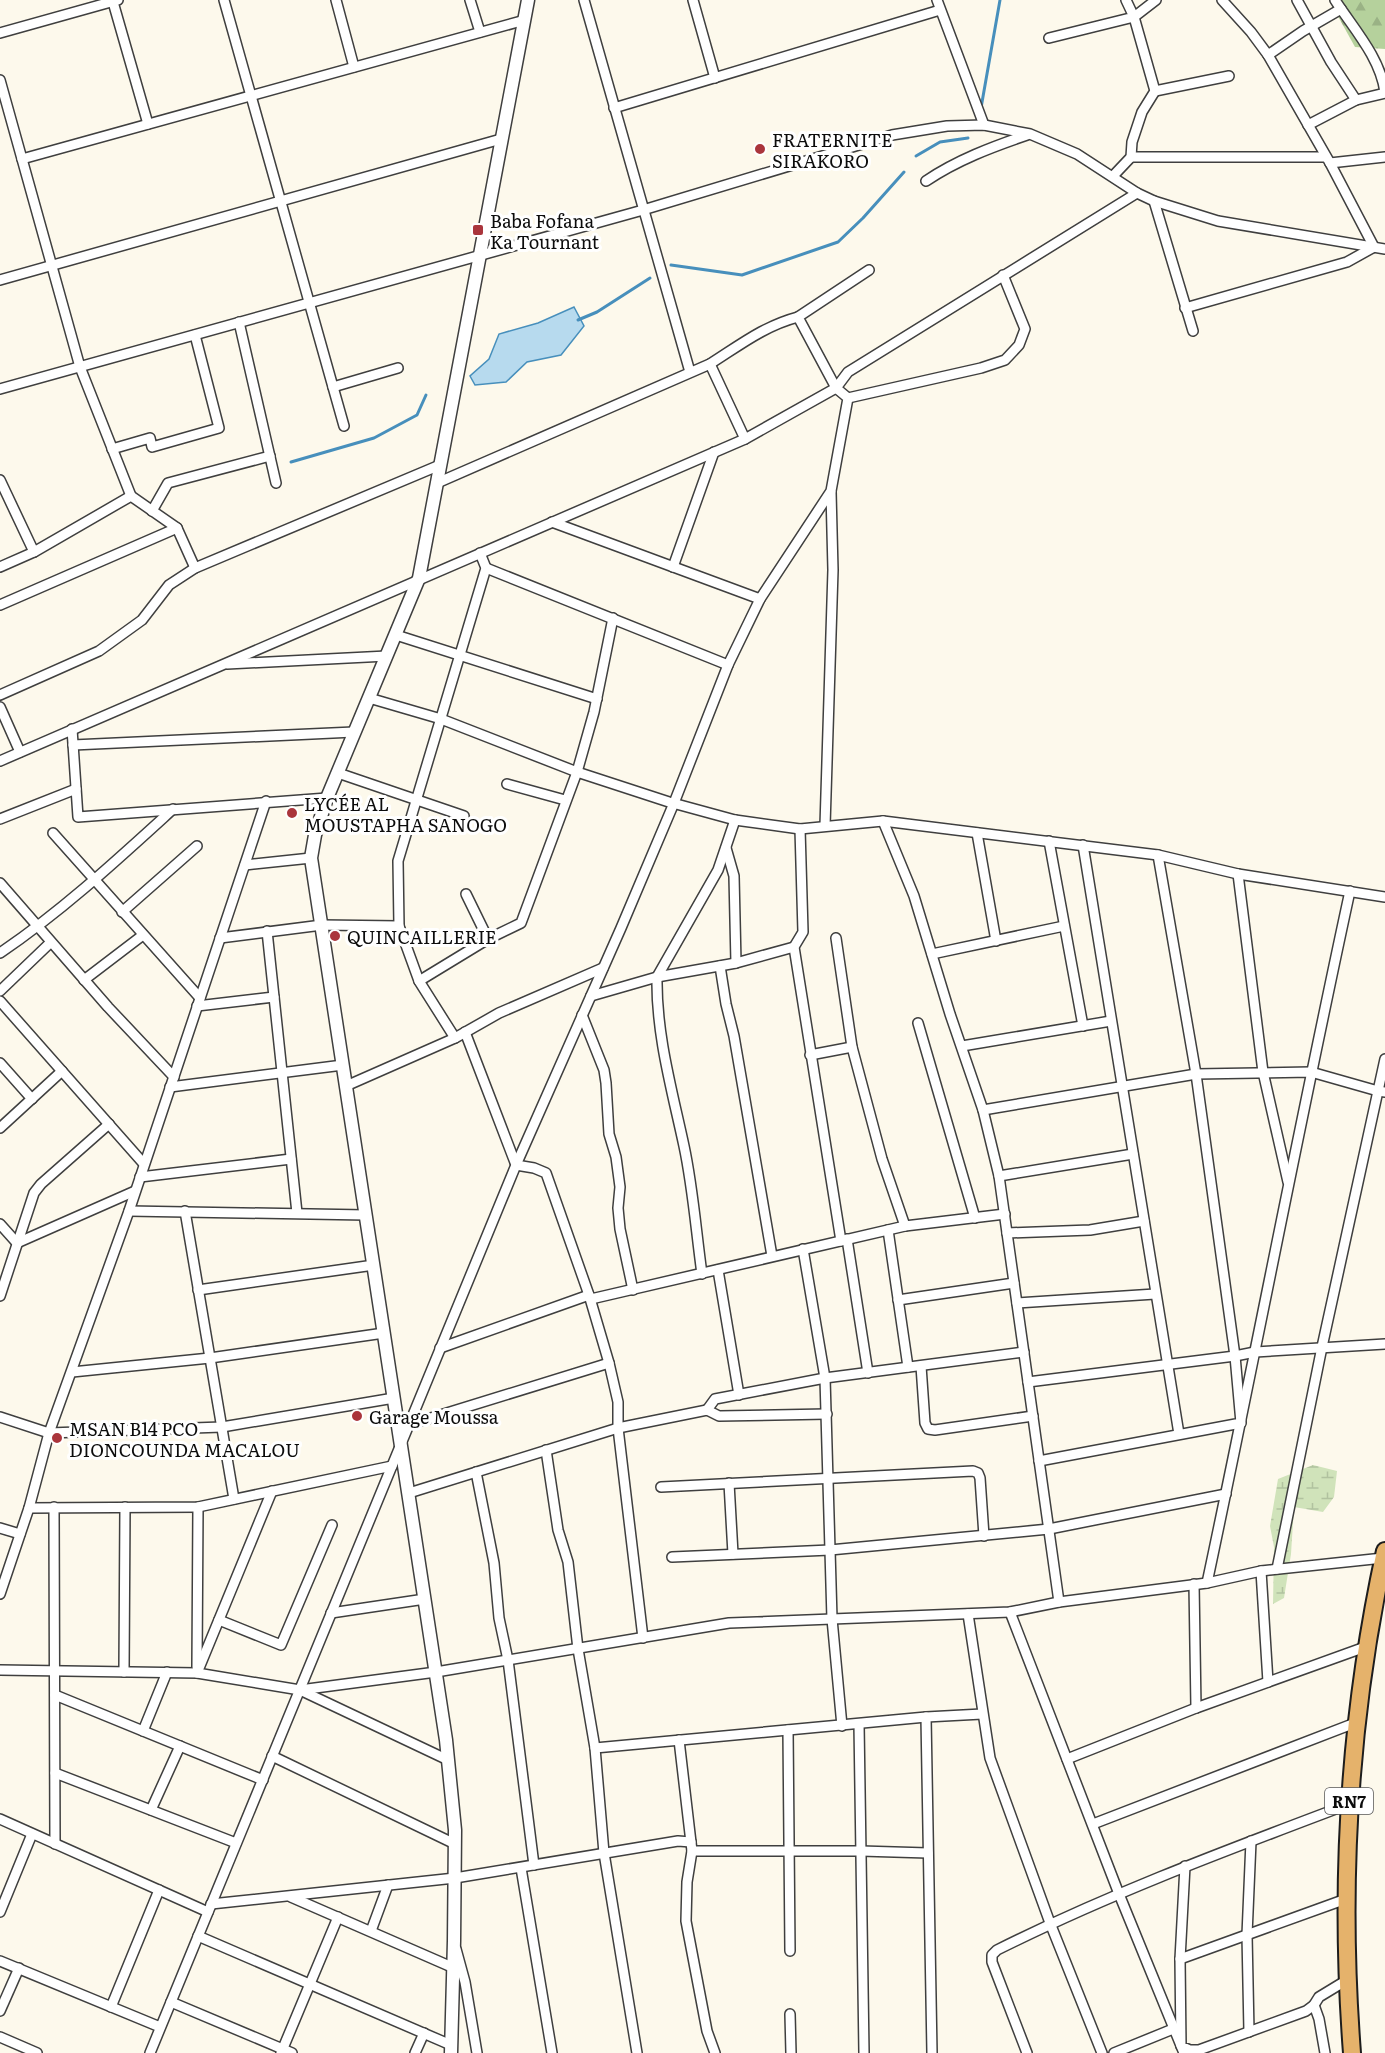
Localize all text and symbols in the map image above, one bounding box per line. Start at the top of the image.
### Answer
place label: FRATERNITE SIRAKORO [772,126,893,174]
marker: FRATERNITE SIRAKORO [753,142,767,156]
place label: Baba Fofana Ka Tournant [490,207,600,255]
marker: Baba Fofana Ka Tournant [471,223,485,237]
place label: LYCÉE AL MOUSTAPHA SANOGO [304,790,507,838]
marker: LYCÉE AL MOUSTAPHA SANOGO [285,806,299,820]
place label: QUINCAILLERIE [347,923,497,950]
marker: QUINCAILLERIE [328,929,342,943]
place label: Garage Moussa [369,1403,499,1430]
marker: Garage Moussa [350,1409,364,1423]
place label: MSAN B14 PCO DIONCOUNDA MACALOU [69,1415,300,1463]
marker: MSAN B14 PCO DIONCOUNDA MACALOU [50,1431,64,1445]
road number: RN7 [1325,1788,1373,1814]

